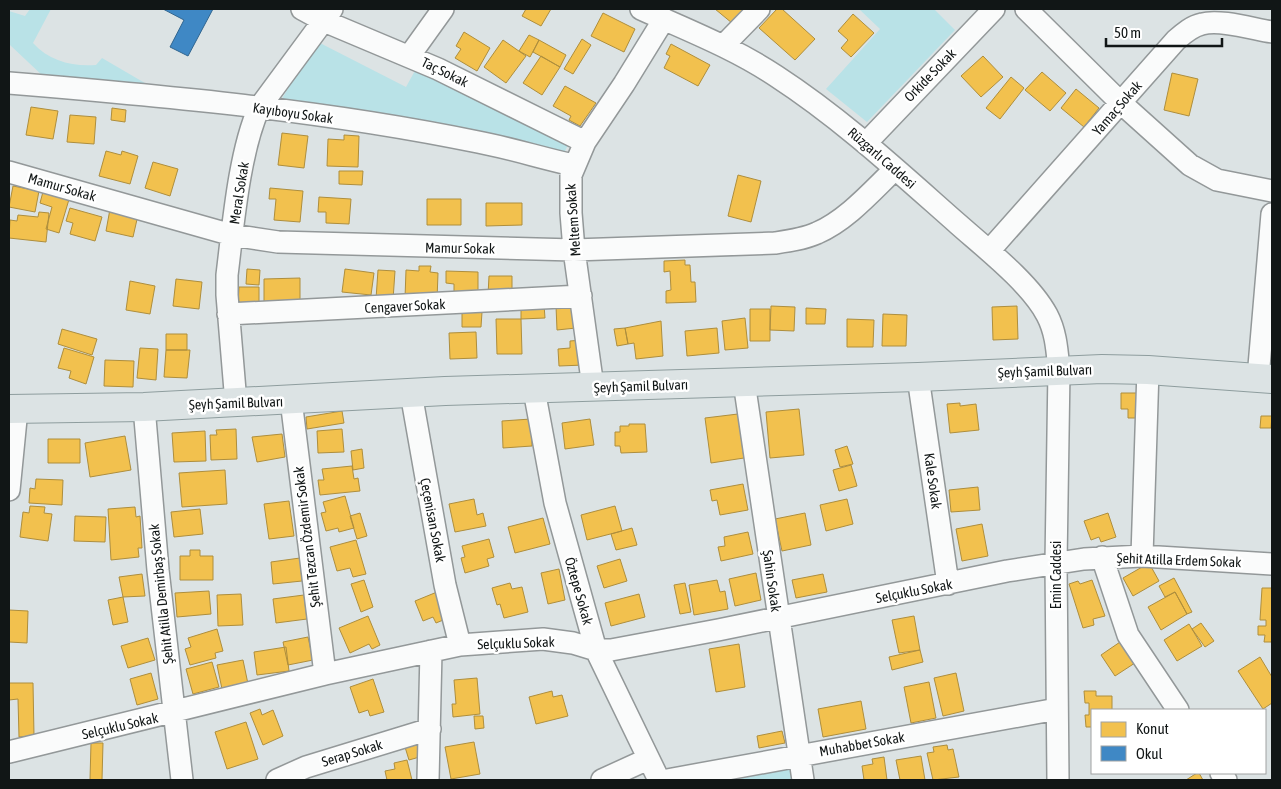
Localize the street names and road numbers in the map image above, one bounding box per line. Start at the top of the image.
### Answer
street label: Orkide Sokak [901,45,959,105]
street label: Taç Sokak [419,54,471,90]
street label: Yamaç Sokak [1089,78,1145,138]
street label: Kayıboyu Sokak [252,99,334,127]
street label: Rüzgarlı Caddesi [845,124,919,192]
street label: Meral Sokak [226,161,252,225]
street label: Mamur Sokak [26,170,98,204]
street label: Meltem Sokak [562,183,584,257]
street label: Mamur Sokak [425,239,495,257]
street label: Cengaver Sokak [364,296,446,316]
street label: Şeyh Şamil Bulvarı [998,361,1092,381]
street label: Şeyh Şamil Bulvarı [594,376,688,396]
street label: Şeyh Şamil Bulvarı [189,393,283,413]
street label: Kale Sokak [921,452,945,510]
street label: Şehit Tezcan Özdemir Sokak [290,466,324,608]
street label: Çeçenisan Sokak [417,476,449,564]
street label: Şehit Atilla Demirbaş Sokak [146,523,176,665]
street label: Emin Caddesi [1048,541,1064,609]
street label: Şahin Sokak [760,549,784,613]
street label: Şehit Atilla Erdem Sokak [1116,550,1242,570]
street label: Öztepe Sokak [562,555,596,627]
street label: Selçuklu Sokak [874,576,954,606]
street label: Selçuklu Sokak [477,634,555,652]
street label: Selçuklu Sokak [80,709,160,743]
street label: Muhabbet Sokak [818,729,906,759]
street label: Serap Sokak [320,736,384,770]

